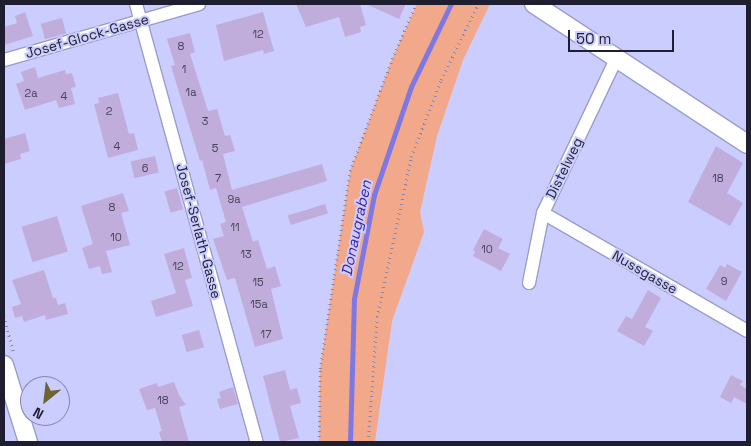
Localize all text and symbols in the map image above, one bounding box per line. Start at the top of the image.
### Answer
street label: Josef-Glock-Gasse [23,10,151,62]
scale bar [571,20,677,52]
house number: 12 [252,27,264,41]
text: 50 m [576,29,611,48]
house number: 8 [178,39,184,53]
house number: 1 [182,62,186,76]
house number: 1a [186,85,196,99]
house number: 2a [25,86,37,100]
house number: 4 [61,89,67,103]
house number: 2 [106,104,112,118]
house number: 3 [202,114,208,128]
street label: Distelweg [542,135,586,201]
house number: 4 [114,139,120,153]
house number: 5 [212,141,218,155]
house number: 6 [142,161,148,175]
street label: Josef-Serlath-Gasse [173,162,225,300]
house number: 7 [215,171,221,185]
house number: 18 [712,171,724,185]
water label: Donaugraben [337,178,375,278]
house number: 9a [227,192,241,206]
house number: 8 [109,200,115,214]
house number: 11 [230,220,240,234]
house number: 10 [110,230,122,244]
house number: 10 [481,242,493,256]
house number: 13 [240,247,252,261]
street label: Nussgasse [609,247,681,297]
house number: 12 [172,259,184,273]
house number: 9 [721,274,727,288]
house number: 15 [252,275,264,289]
house number: 15a [250,297,268,311]
house number: 17 [261,327,271,341]
north arrow [20,376,70,426]
house number: 18 [157,393,169,407]
text: N [30,403,47,423]

